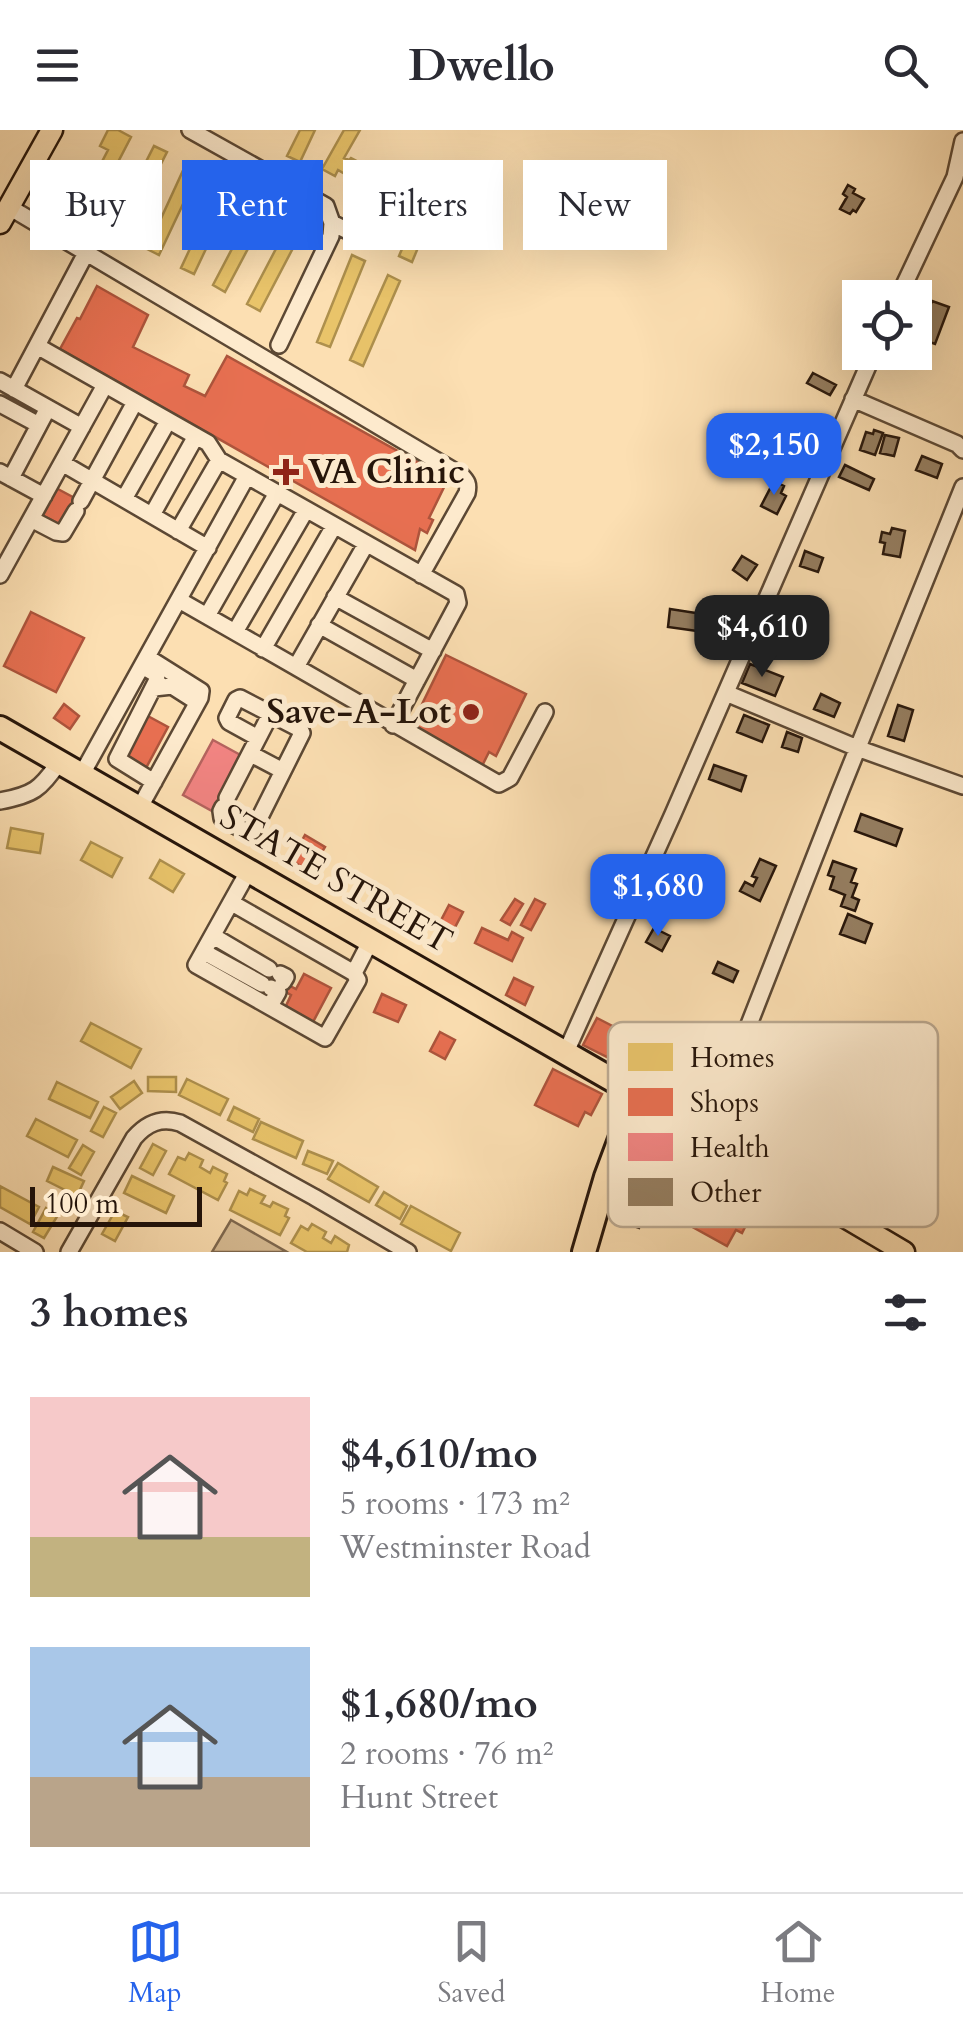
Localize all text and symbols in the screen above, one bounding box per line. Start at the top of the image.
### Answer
text: Dwello [408,35,555,96]
icon: menu [30,38,85,93]
icon: search [878,38,933,93]
chip: Buy [30,160,162,250]
chip: Rent [182,160,323,250]
chip: Filters [343,160,503,250]
chip: New [523,160,667,250]
map controls [842,280,932,370]
button: locate [842,280,932,370]
pin: $2,150 [693,413,855,498]
text: $2,150 [728,423,820,467]
place label: VA Clinic [308,448,465,496]
marker: VA Clinic [273,459,299,485]
pin: $4,610 [681,595,843,680]
text: $4,610 [716,605,808,649]
place label: Save-A-Lot [267,688,451,736]
marker: Save-A-Lot [460,701,482,723]
street label: STATE STREET [211,793,461,965]
pin: $1,680 [577,854,739,939]
text: $1,680 [612,864,704,908]
legend [608,1022,938,1227]
text: Homes [690,1039,774,1077]
text: Shops [690,1084,759,1122]
text: Health [690,1129,770,1167]
text: Other [690,1174,762,1212]
scale bar [30,1182,202,1226]
text: 100 m [45,1185,119,1223]
text: 3 homes [30,1284,188,1341]
icon: filters [878,1285,933,1340]
text: $4,610/mo [340,1425,538,1482]
icon: home [110,1437,230,1557]
text: 5 rooms · 173 m² [340,1482,570,1526]
text: Westminster Road [340,1526,591,1570]
text: $1,680/mo [340,1675,538,1732]
icon: home [110,1687,230,1807]
text: 2 rooms · 76 m² [340,1732,553,1776]
text: Hunt Street [340,1776,498,1820]
tab: Map [128,1914,183,2012]
tab: Saved [438,1914,505,2012]
tab: Home [761,1914,835,2012]

